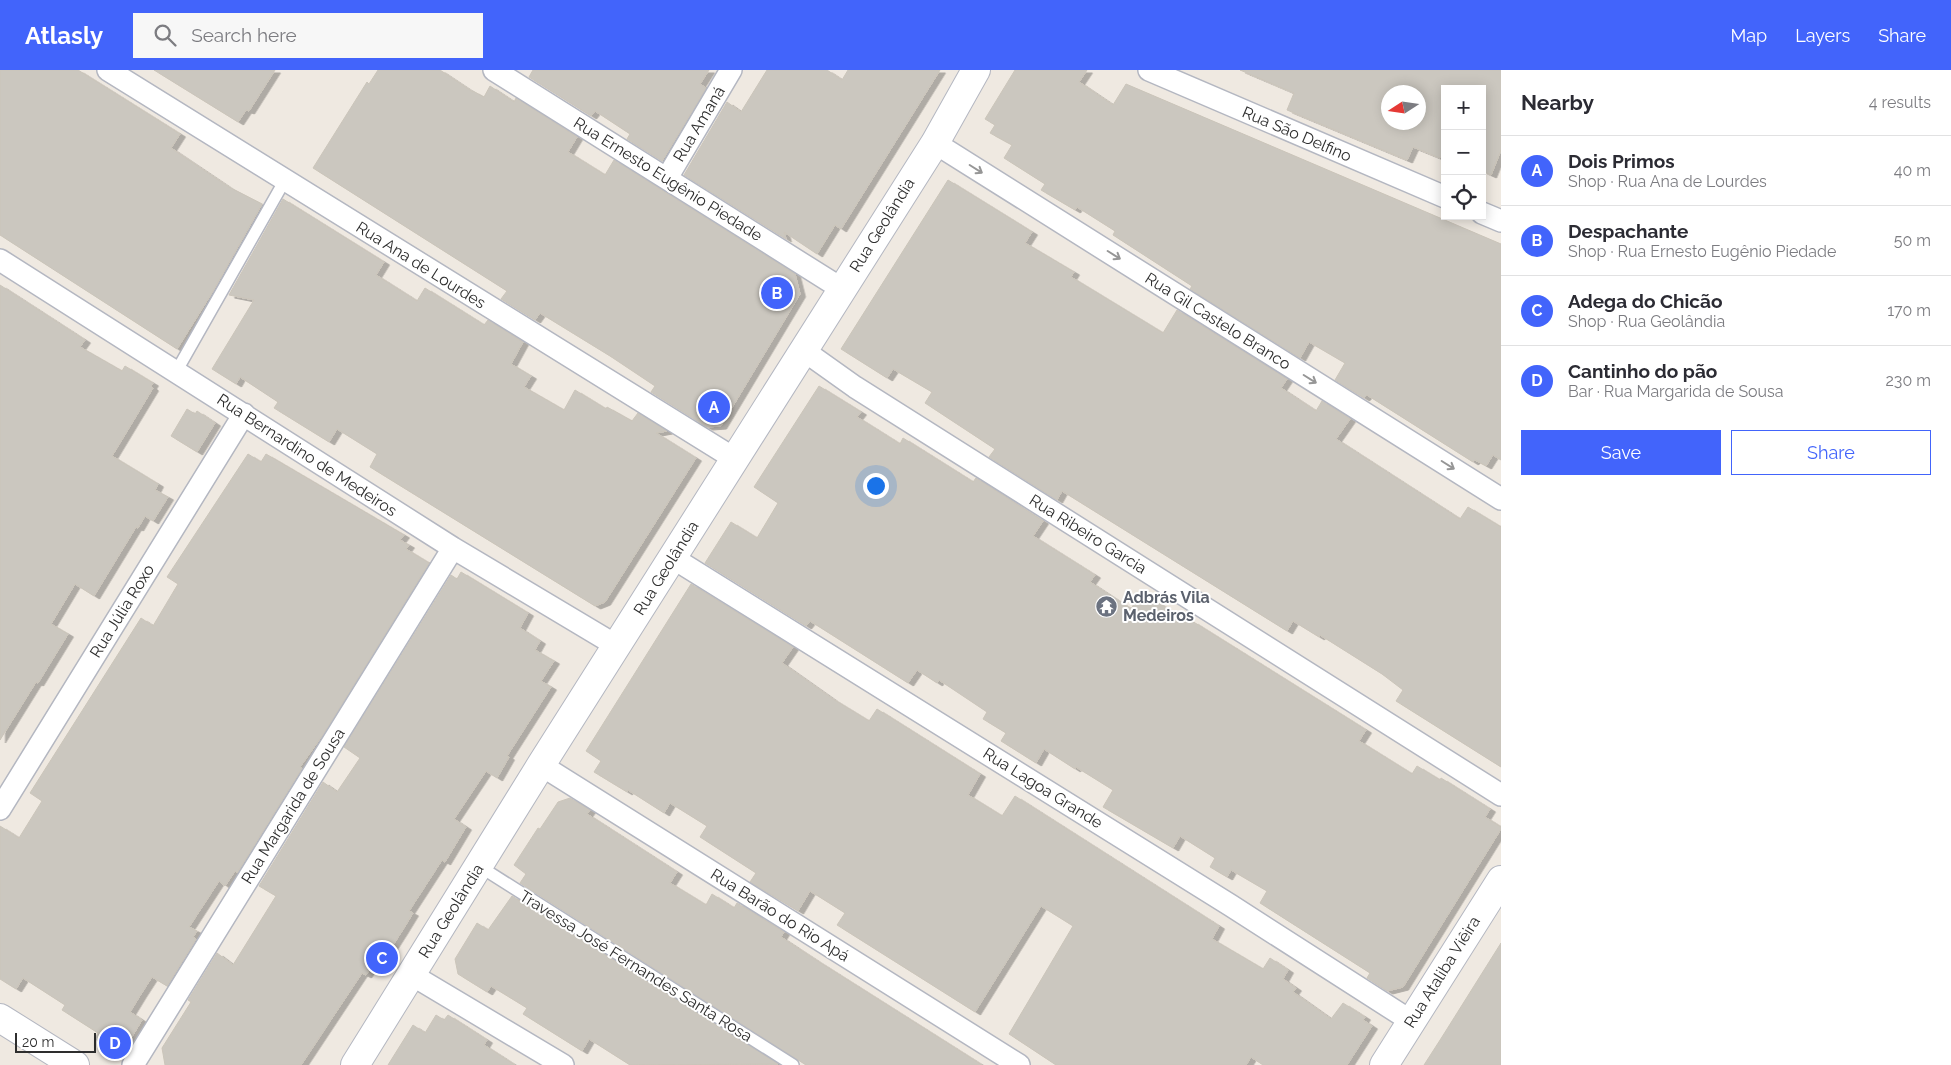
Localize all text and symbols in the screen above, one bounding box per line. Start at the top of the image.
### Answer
search box [133,13,483,58]
text: Atlasly [25,21,103,50]
icon: search [151,21,179,49]
text: Search here [191,24,297,46]
text: Map [1731,25,1767,46]
text: Layers [1795,25,1850,46]
text: Share [1878,25,1926,46]
street label: Rua Amaná [669,83,729,165]
north arrow [1381,85,1426,130]
map controls [1441,85,1486,220]
button: + [1441,85,1486,130]
text: Nearby [1521,90,1594,115]
text: 4 results [1869,93,1931,112]
street label: Rua São Delfino [1240,102,1354,166]
street label: Rua Ernesto Eugênio Piedade [570,113,766,245]
button: − [1441,130,1486,175]
text: Dois Primos [1568,150,1675,172]
text: A [1532,161,1542,180]
text: 40 m [1894,161,1931,180]
one-way arrow [969,163,983,174]
text: Shop · Rua Ana de Lourdes [1568,172,1767,191]
street label: Rua Geolândia [845,174,919,276]
button: locate [1441,175,1486,220]
street label: Rua Ana de Lourdes [353,217,490,313]
text: Despachante [1568,220,1688,242]
text: B [1532,231,1542,250]
text: 50 m [1894,231,1931,250]
text: Shop · Rua Ernesto Eugênio Piedade [1568,242,1836,261]
one-way arrow [1106,250,1120,260]
street label: Rua Gil Castelo Branco [1142,268,1294,374]
pin: B [761,274,793,312]
text: Adega do Chicão [1568,290,1722,312]
text: C [1532,301,1542,320]
text: 170 m [1887,301,1931,320]
text: Shop · Rua Geolândia [1568,312,1725,331]
text: Cantinho do pão [1568,360,1717,382]
text: D [1531,371,1543,390]
text: 230 m [1886,371,1931,390]
one-way arrow [1303,374,1317,384]
text: Bar · Rua Margarida de Sousa [1568,382,1784,401]
pin: A [698,388,730,426]
street label: Rua Bernardino de Medeiros [214,390,401,520]
button: Save [1521,430,1721,475]
button: Share [1731,430,1931,475]
one-way arrow [1441,460,1455,471]
your location [863,473,889,499]
street label: Rua Ribeiro Garcia [1026,490,1150,578]
street label: Rua Geolândia [629,517,703,619]
street label: Rua Júlia Roxo [86,561,158,661]
place label: Adbrás Vila Medeiros [1123,588,1210,625]
temple icon: Adbrás Vila Medeiros [1095,594,1119,618]
street label: Rua Margarida de Sousa [237,725,349,887]
street label: Rua Lagoa Grande [980,744,1106,832]
street label: Rua Geolândia [414,860,488,962]
street label: Rua Barão do Rio Apá [707,865,853,965]
street label: Travessa José Fernandes Santa Rosa [516,886,756,1046]
street label: Rua Ataliba Viêira [1400,913,1484,1031]
pin: C [366,939,398,977]
pin: D [99,1024,131,1062]
scale bar [15,1030,96,1053]
text: 20 m [22,1034,54,1050]

